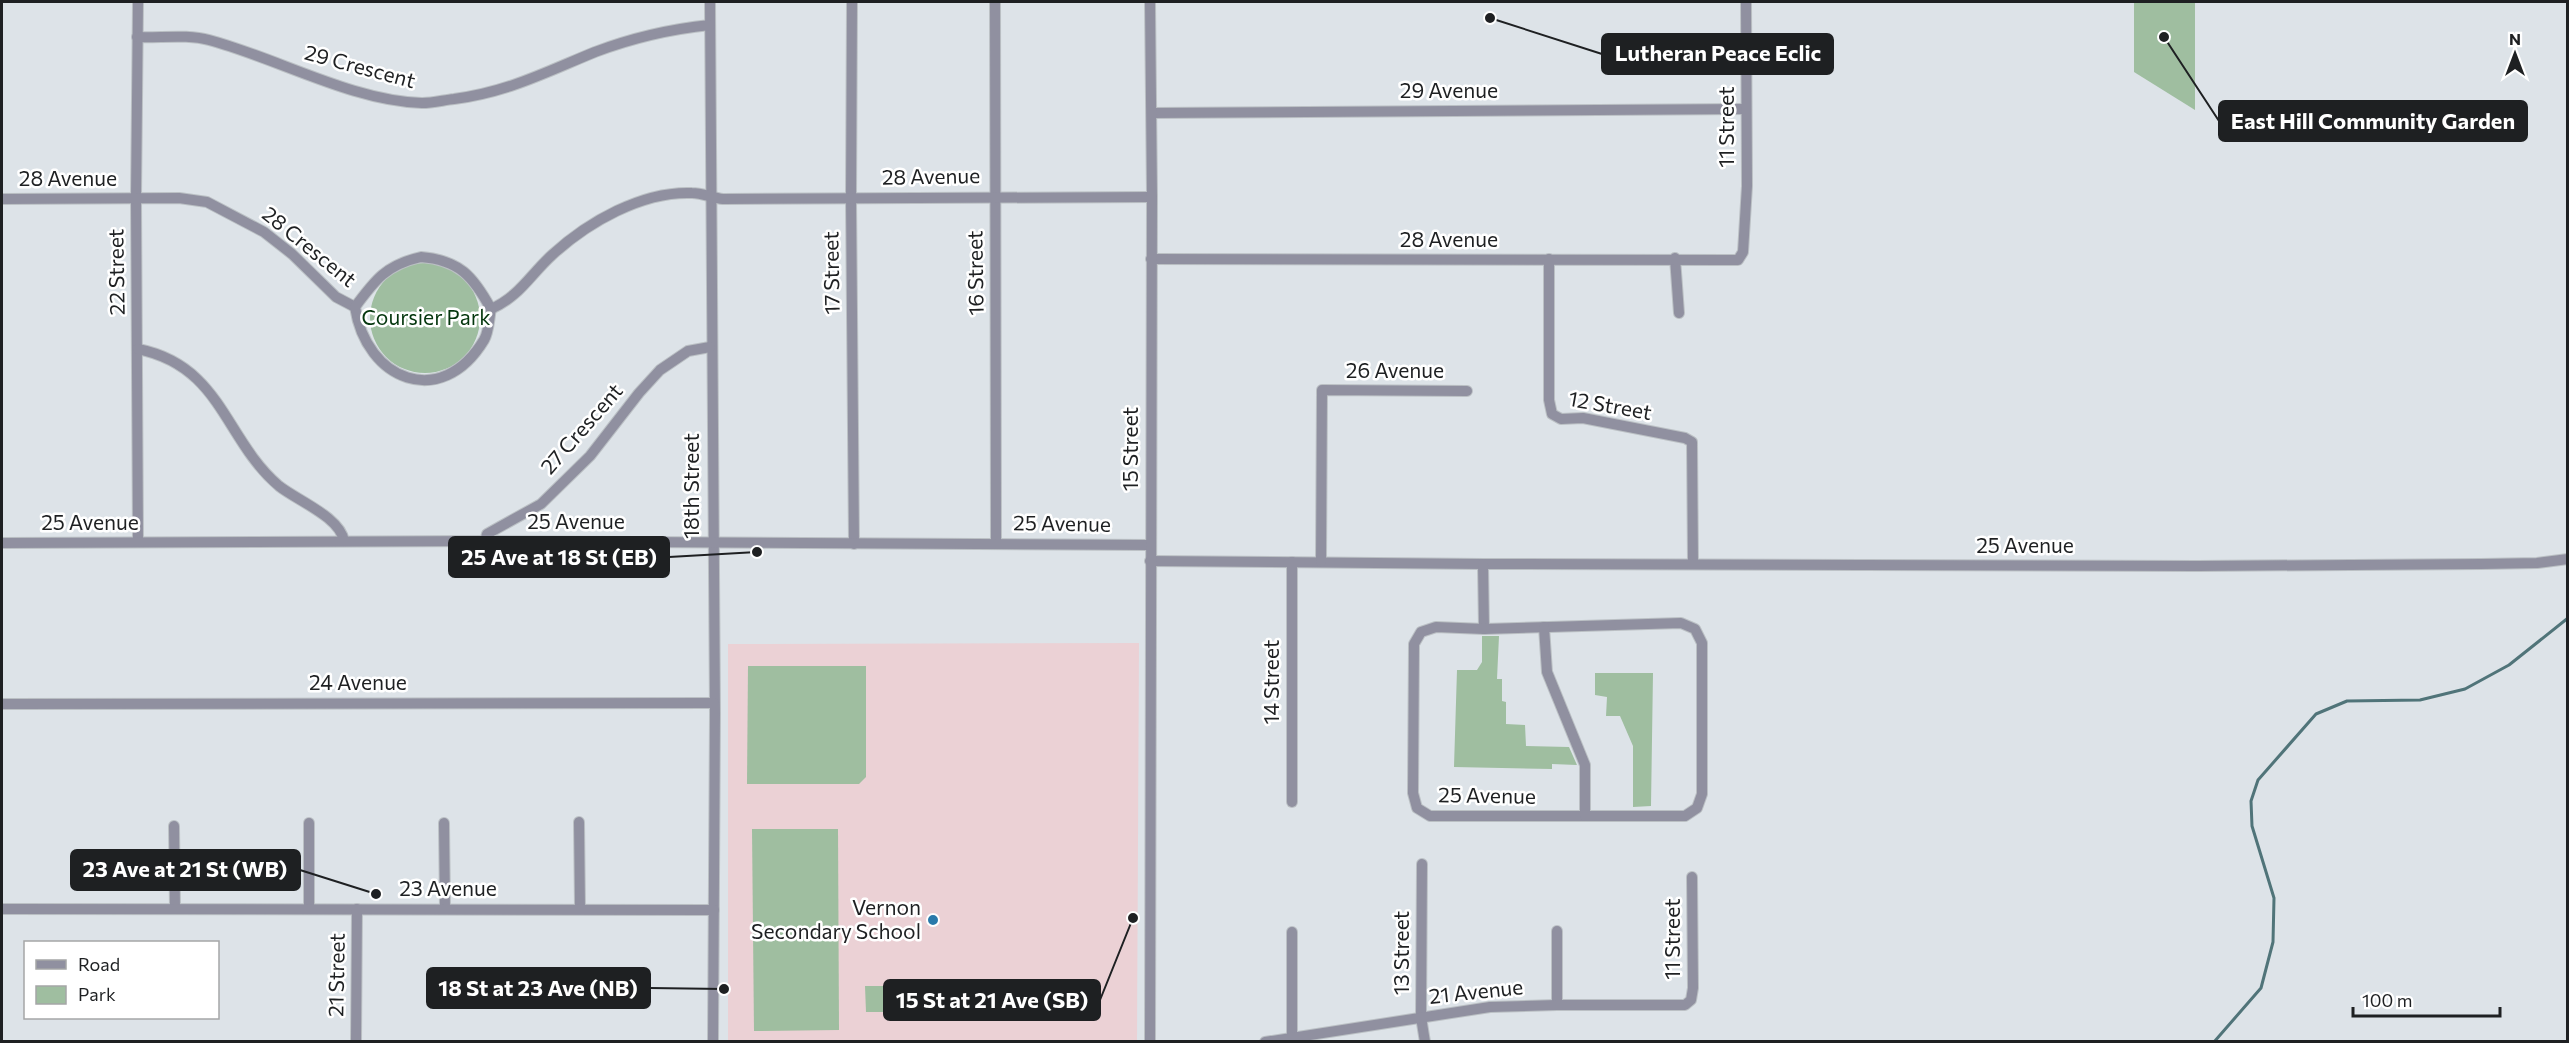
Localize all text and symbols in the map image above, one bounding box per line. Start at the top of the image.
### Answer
north arrow [2485,24,2545,84]
text: N [2509,29,2521,48]
callout: Lutheran Peace Eclic [1602,34,1833,74]
street label: 29 Crescent [302,39,418,92]
text: Lutheran Peace Eclic [1615,39,1821,66]
street label: 29 Avenue [1400,77,1498,102]
street label: 11 Street [1713,86,1738,168]
callout: East Hill Community Garden [2219,101,2527,141]
text: East Hill Community Garden [2231,107,2515,134]
street label: 28 Avenue [882,162,980,189]
street label: 28 Avenue [19,165,117,190]
street label: 28 Crescent [258,200,362,291]
street label: 28 Avenue [1400,226,1498,251]
street label: 22 Street [102,228,129,316]
street label: 16 Street [961,230,988,316]
street label: 17 Street [817,231,844,315]
park label: Coursier Park [361,304,491,329]
street label: 26 Avenue [1346,357,1444,382]
street label: 27 Crescent [535,378,627,478]
street label: 12 Street [1567,385,1654,424]
street label: 15 Street [1117,407,1142,491]
street label: 18th Street [678,433,703,539]
street label: 25 Avenue [527,508,625,533]
street label: 25 Avenue [41,509,139,534]
street label: 25 Avenue [1013,509,1111,536]
street label: 25 Avenue [1976,532,2074,557]
callout: 25 Ave at 18 St (EB) [449,537,669,577]
text: 25 Ave at 18 St (EB) [461,543,657,570]
street label: 14 Street [1258,640,1283,724]
street label: 24 Avenue [309,669,407,694]
street label: 25 Avenue [1438,781,1536,808]
callout: 23 Ave at 21 St (WB) [71,850,300,890]
text: 23 Ave at 21 St (WB) [83,855,287,882]
street label: 23 Avenue [399,875,497,900]
place label: Vernon Secondary School [751,894,921,943]
street label: 11 Street [1659,898,1684,980]
street label: 13 Street [1388,911,1413,995]
marker: Vernon Secondary School [926,913,940,927]
street label: 21 Street [322,933,349,1017]
legend [24,941,219,1019]
text: Road [78,953,120,975]
callout: 18 St at 23 Ave (NB) [427,968,650,1008]
street label: 21 Avenue [1427,973,1524,1008]
text: 18 St at 23 Ave (NB) [438,974,638,1001]
callout: 15 St at 21 Ave (SB) [884,980,1100,1020]
scale bar [2353,980,2500,1018]
text: Park [78,983,116,1005]
text: 15 St at 21 Ave (SB) [896,986,1088,1013]
text: 100 m [2362,989,2412,1011]

